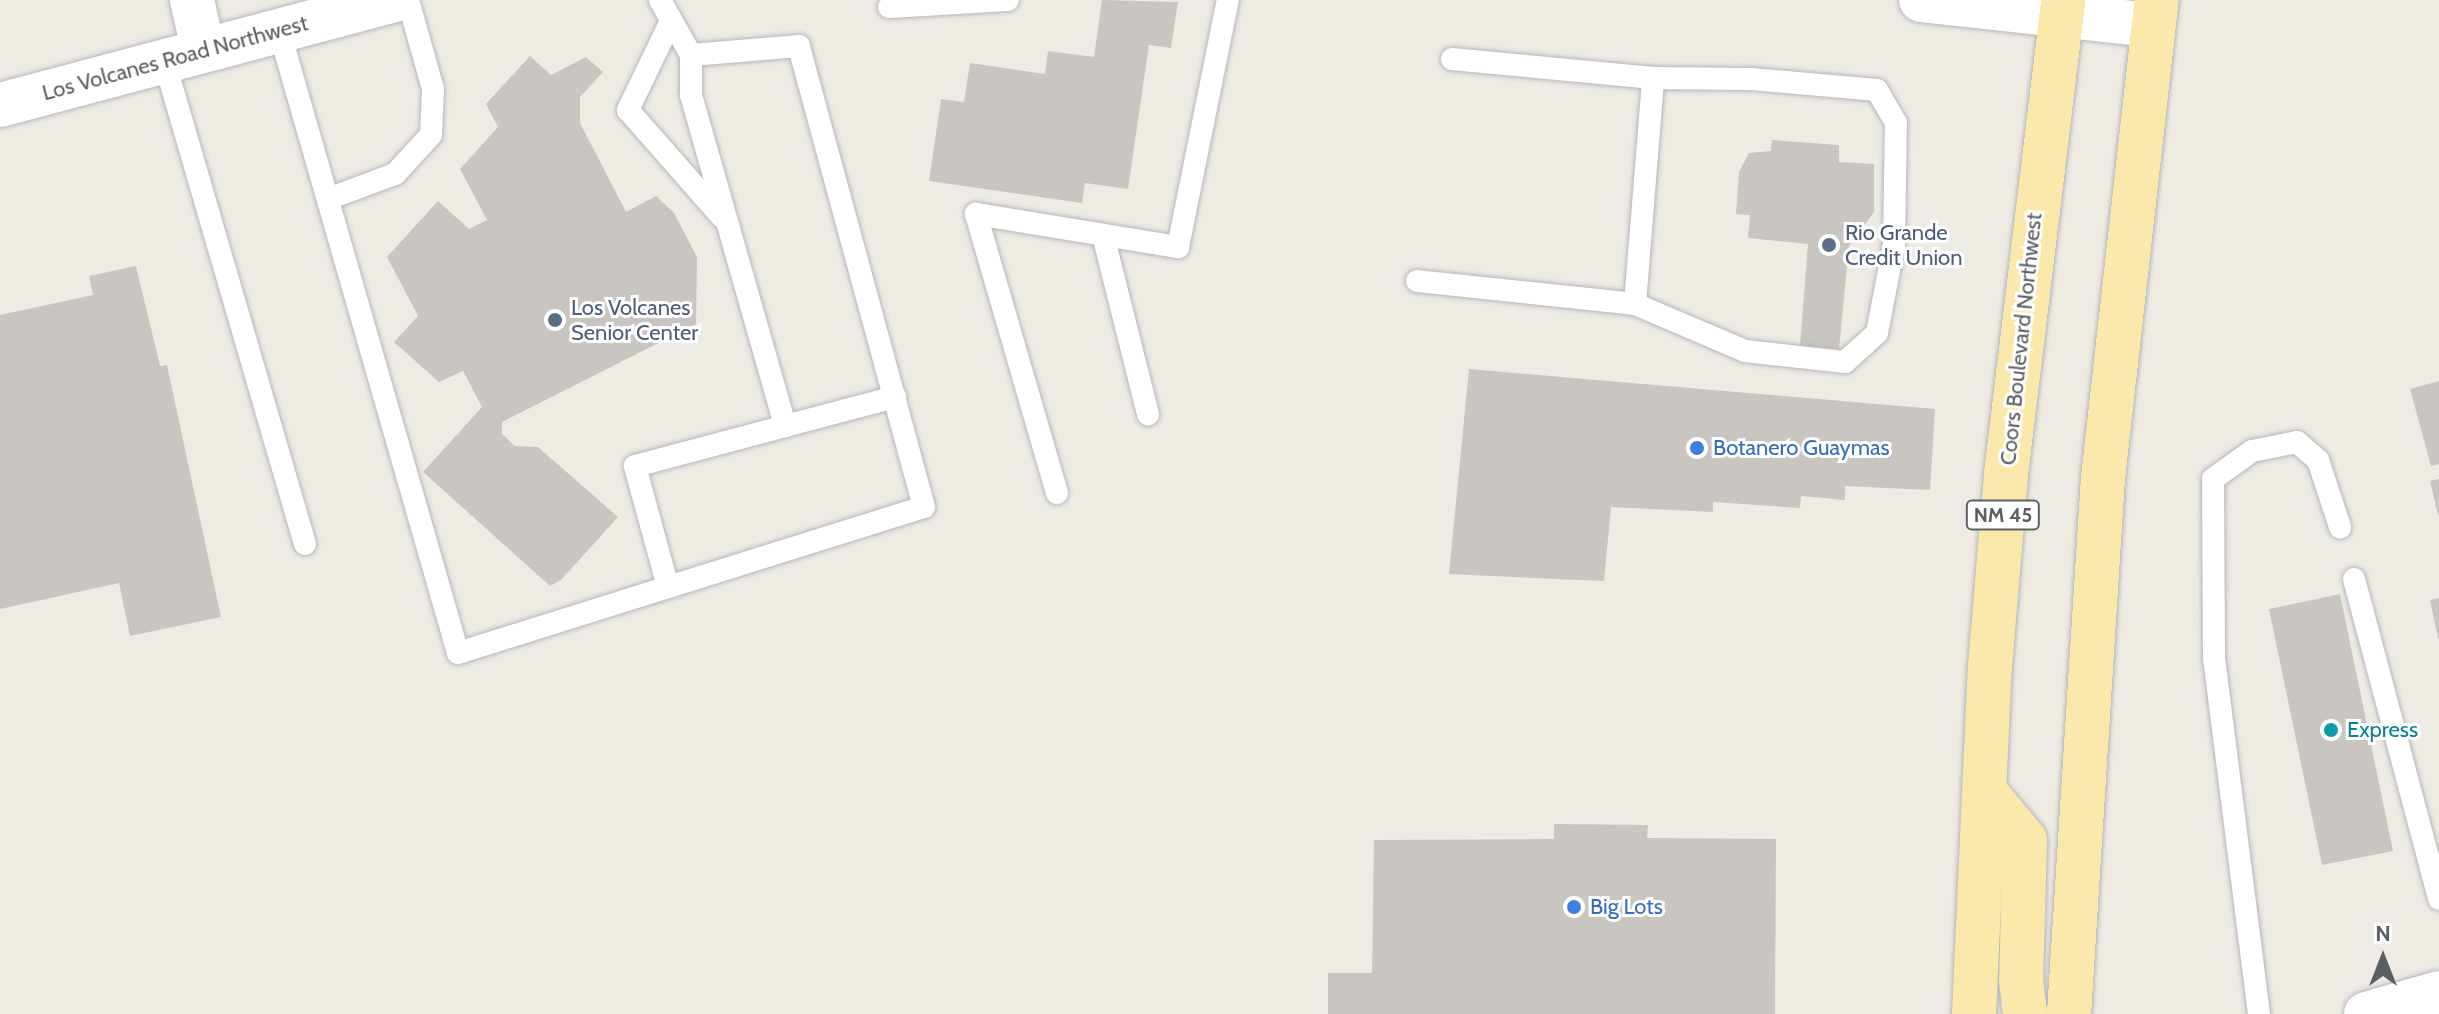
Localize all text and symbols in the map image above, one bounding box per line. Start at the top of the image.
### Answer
street label: Los Volcanes Road Northwest [39,10,311,106]
street label: Coors Boulevard Northwest [1995,212,2047,466]
place label: Rio Grande Credit Union [1845,219,1963,270]
marker: Rio Grande Credit Union [1820,236,1838,254]
place label: Los Volcanes Senior Center [571,294,698,346]
marker: Los Volcanes Senior Center [546,311,564,329]
place label: Botanero Guaymas [1713,435,1890,461]
marker: Botanero Guaymas [1688,439,1706,457]
road number: NM 45 [1965,499,2041,531]
place label: Express [2347,717,2418,743]
marker: Express [2322,721,2340,739]
place label: Big Lots [1590,894,1663,920]
marker: Big Lots [1565,898,1583,916]
north arrow [2343,918,2423,998]
text: N [2375,920,2391,947]

